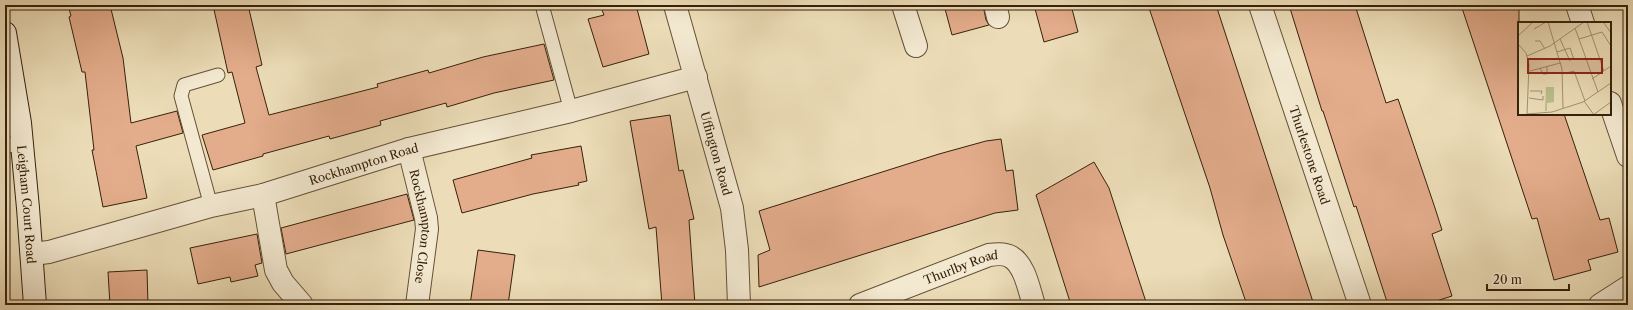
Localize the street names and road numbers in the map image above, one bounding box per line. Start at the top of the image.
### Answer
street label: Thurlestone Road [1287,104,1334,207]
street label: Uffington Road [698,110,736,198]
street label: Rockhampton Road [307,139,420,188]
street label: Leigham Court Road [15,144,40,265]
street label: Rockhampton Close [407,167,435,285]
street label: Thurlby Road [921,246,999,287]

